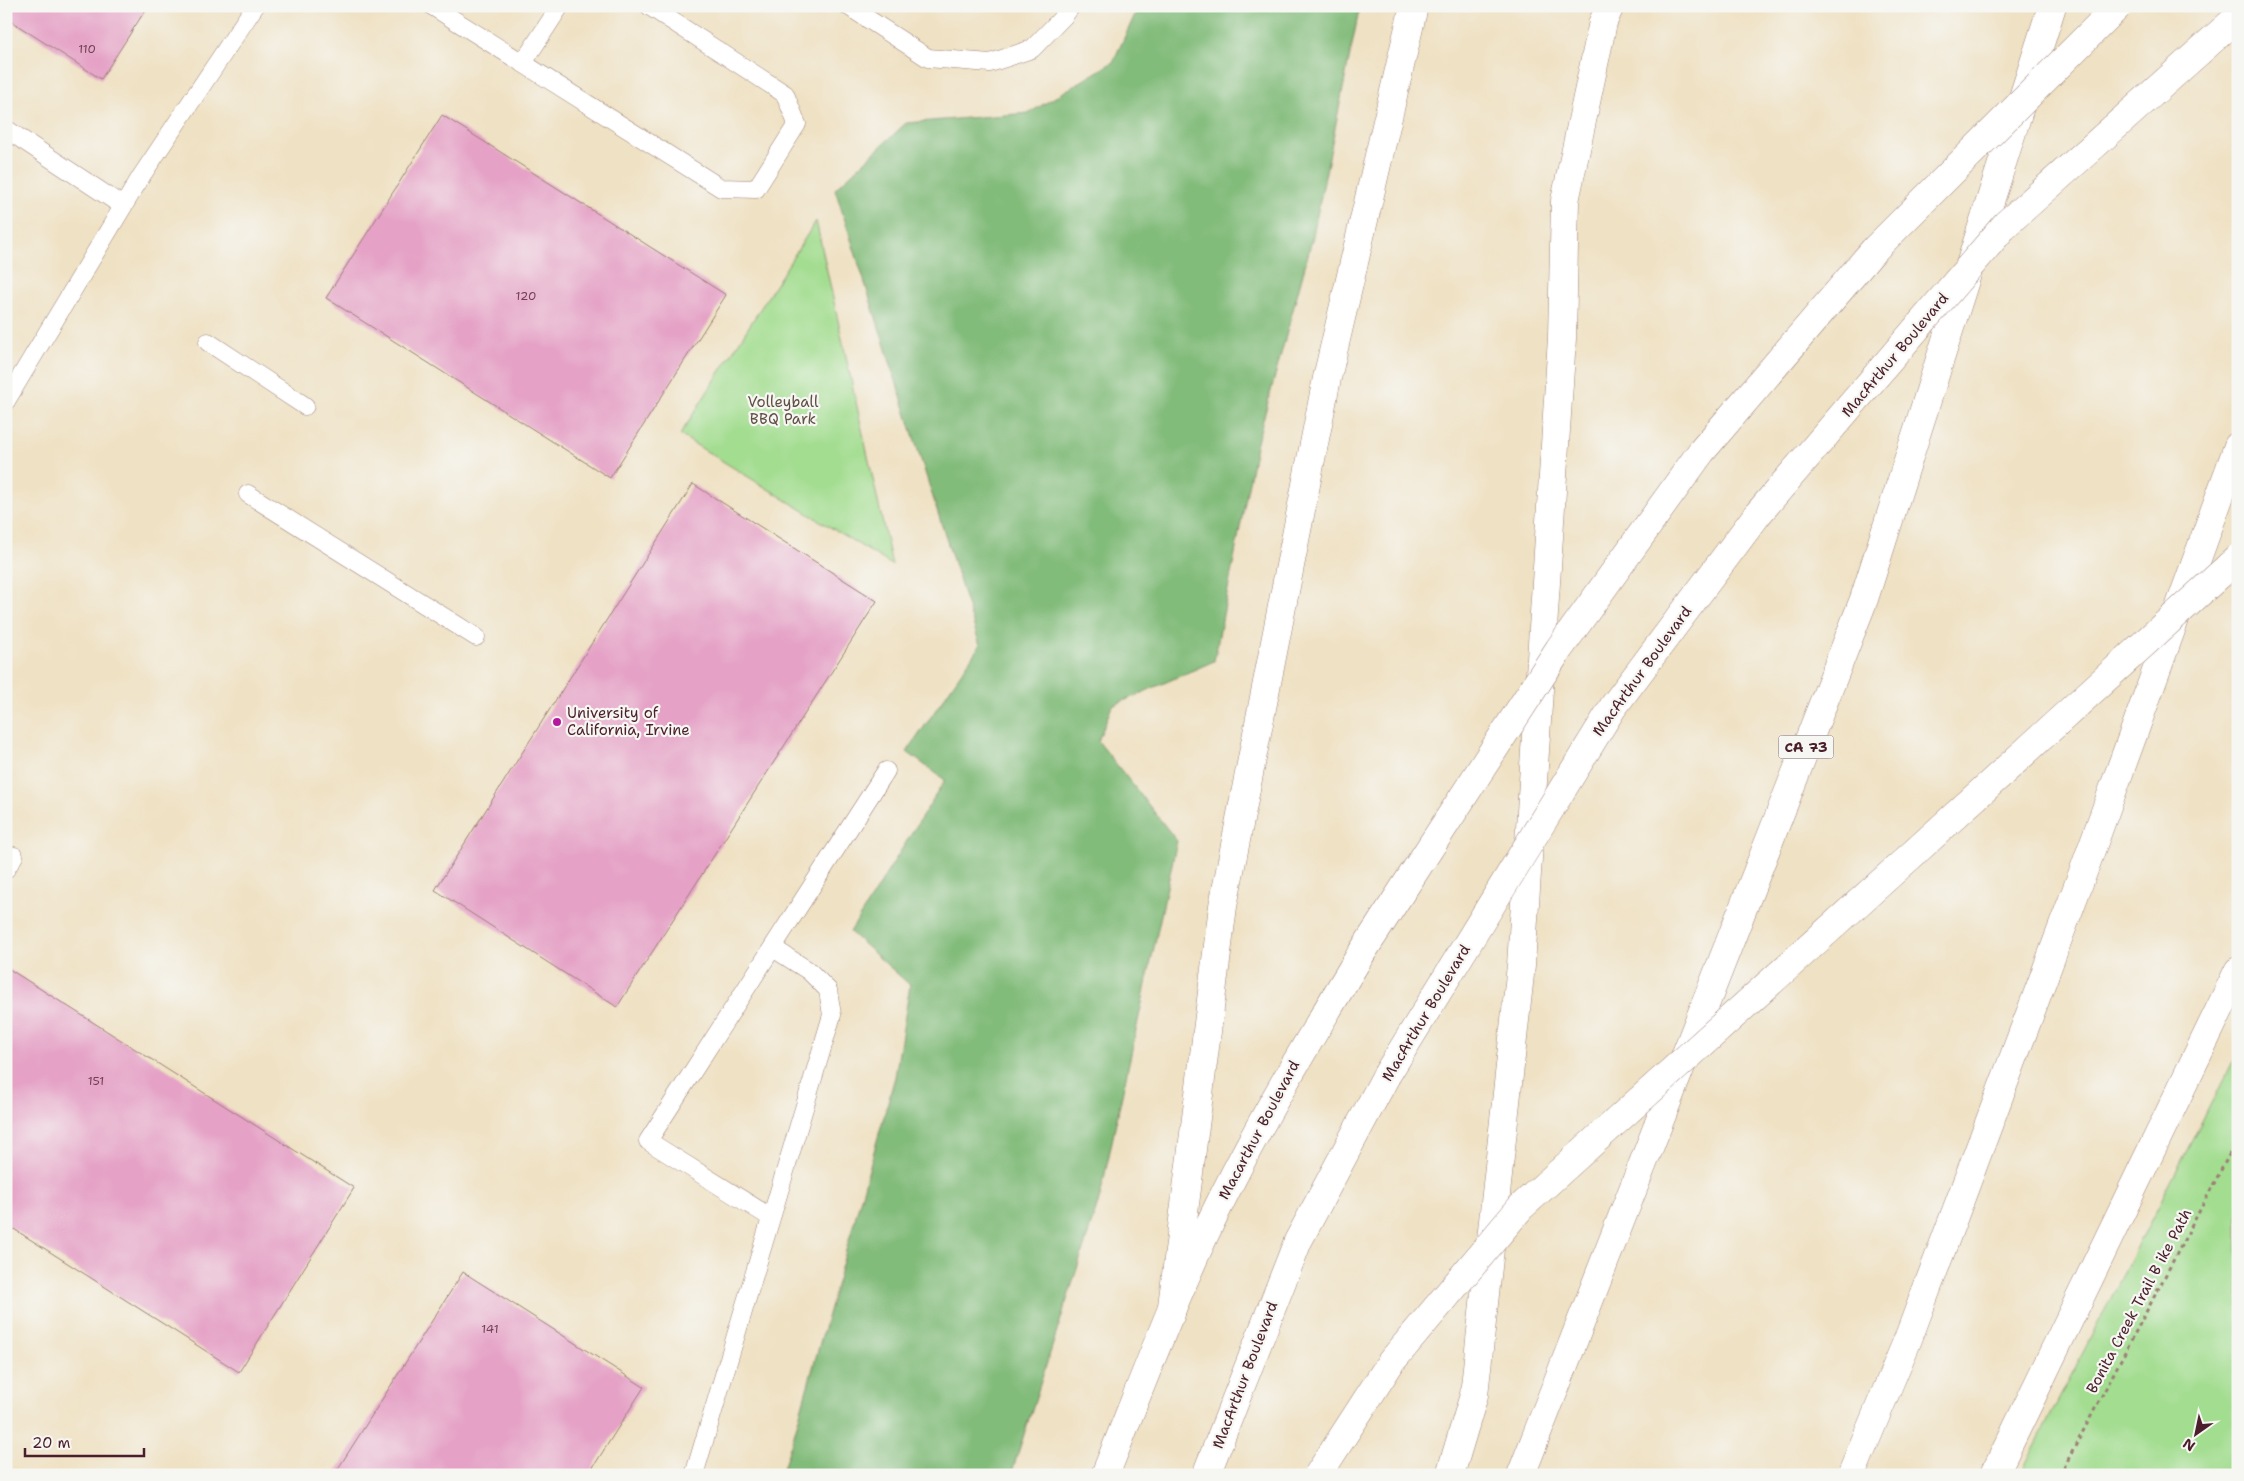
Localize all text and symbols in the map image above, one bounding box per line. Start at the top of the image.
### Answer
house number: 110 [78,41,96,57]
house number: 120 [516,288,536,304]
street label: MacArthur Boulevard [1837,288,1953,421]
park label: Volleyball BBQ Park [748,392,819,429]
street label: MacArthur Boulevard [1588,601,1696,740]
place label: University of California, Irvine [567,703,690,740]
marker: University of California, Irvine [551,716,563,728]
road number: CA 73 [1778,736,1834,759]
street label: MacArthur Boulevard [1377,940,1475,1085]
street label: Macarthur Boulevard [1214,1056,1304,1203]
house number: 151 [88,1073,104,1089]
street label: Bonita Creek Trail B ike Path [2082,1205,2196,1397]
street label: MacArthur Boulevard [1208,1298,1283,1452]
house number: 141 [481,1321,499,1337]
north arrow [2172,1408,2222,1458]
scale bar [25,1426,144,1458]
text: 20 m [32,1433,71,1453]
text: N [2179,1434,2198,1455]

